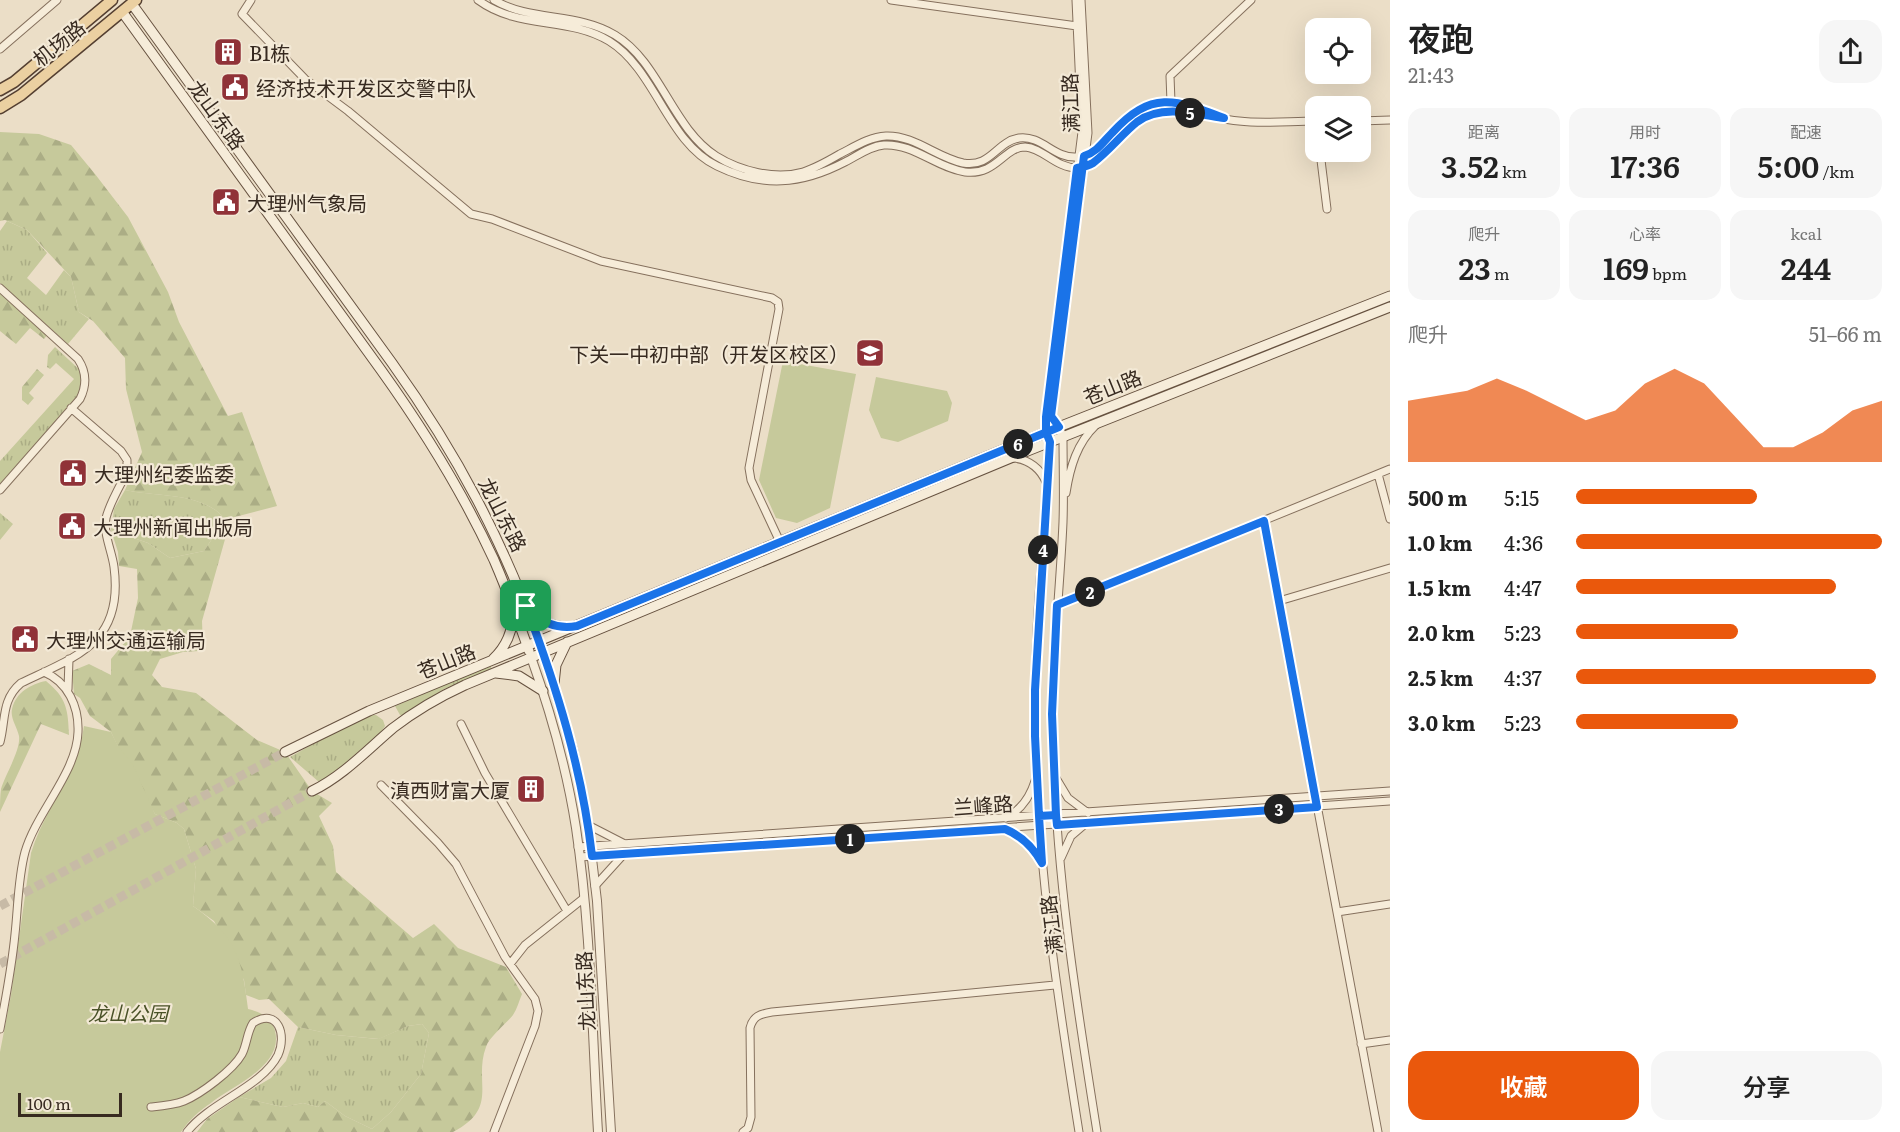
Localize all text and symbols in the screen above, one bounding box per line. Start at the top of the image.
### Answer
street label: 机场路 [25,11,91,73]
text: 夜跑 [1408,12,1474,61]
map controls [1305,18,1371,162]
button: locate [1305,18,1371,84]
button: share [1819,20,1882,83]
building icon: B1栋 [212,36,244,68]
place label: B1栋 [249,37,290,67]
text: 21:43 [1408,59,1454,89]
public building icon: 经济技术开发区交警中队 [219,71,251,103]
place label: 经济技术开发区交警中队 [256,72,476,102]
street label: 满江路 [1053,72,1085,134]
street label: 龙山东路 [182,73,254,155]
button: layers [1305,96,1371,162]
pin: 5 [1175,98,1205,128]
text: 5 [1186,101,1194,125]
text: 距离 [1468,119,1500,143]
text: 用时 [1629,119,1661,143]
text: 配速 [1790,119,1822,143]
text: 3.52 [1441,143,1499,187]
text: 17:36 [1610,143,1680,187]
text: 5:00 [1757,143,1819,187]
text: km [1499,159,1527,183]
text: /km [1819,159,1855,183]
public building icon: 大理州气象局 [210,186,242,218]
place label: 大理州气象局 [247,187,367,217]
text: 爬升 [1468,221,1500,245]
text: 心率 [1629,221,1661,245]
text: kcal [1790,221,1822,245]
text: 23 [1458,245,1491,289]
text: 169 [1603,245,1649,289]
text: 244 [1781,245,1831,289]
text: m [1491,261,1510,285]
text: bpm [1649,261,1687,285]
text: 爬升 [1408,318,1448,348]
text: 51–66 m [1809,318,1882,348]
school or university icon: 下关一中初中部（开发区校区） [854,337,886,369]
place label: 下关一中初中部（开发区校区） [569,338,849,368]
street label: 苍山路 [1079,361,1145,411]
pin: 6 [1003,429,1033,459]
text: 6 [1013,432,1023,456]
public building icon: 大理州纪委监委 [57,457,89,489]
place label: 大理州纪委监委 [94,458,234,488]
street label: 龙山东路 [472,472,536,556]
text: 500 m [1408,482,1467,512]
text: 5:15 [1504,482,1539,512]
public building icon: 大理州新闻出版局 [56,510,88,542]
place label: 大理州新闻出版局 [93,511,253,541]
text: 1.0 km [1408,527,1473,557]
text: 4:36 [1504,527,1543,557]
pin: 4 [1028,535,1058,565]
text: 4 [1038,538,1048,562]
text: 1.5 km [1408,572,1471,602]
text: 4:47 [1504,572,1542,602]
pin: 2 [1075,577,1105,607]
pin [500,580,551,631]
text: 2 [1086,580,1094,604]
icon: arrive [509,589,542,622]
text: 2.0 km [1408,617,1475,647]
text: 5:23 [1504,617,1542,647]
public building icon: 大理州交通运输局 [9,623,41,655]
place label: 大理州交通运输局 [46,624,206,654]
street label: 苍山路 [413,635,479,685]
text: 2.5 km [1408,662,1474,692]
text: 4:37 [1504,662,1542,692]
text: 3.0 km [1408,707,1475,737]
text: 5:23 [1504,707,1542,737]
building icon: 滇西财富大厦 [515,773,547,805]
place label: 滇西财富大厦 [390,774,510,804]
street label: 兰峰路 [952,787,1014,821]
pin: 3 [1264,794,1294,824]
text: 3 [1275,797,1283,821]
pin: 1 [835,824,865,854]
text: 1 [847,827,853,851]
street label: 满江路 [1031,893,1069,957]
street label: 龙山东路 [567,950,601,1032]
park label: 龙山公园 [88,997,171,1027]
button: 收藏 [1408,1051,1639,1120]
button: 分享 [1651,1051,1882,1120]
scale bar [18,1090,122,1118]
text: 100 m [27,1091,71,1115]

